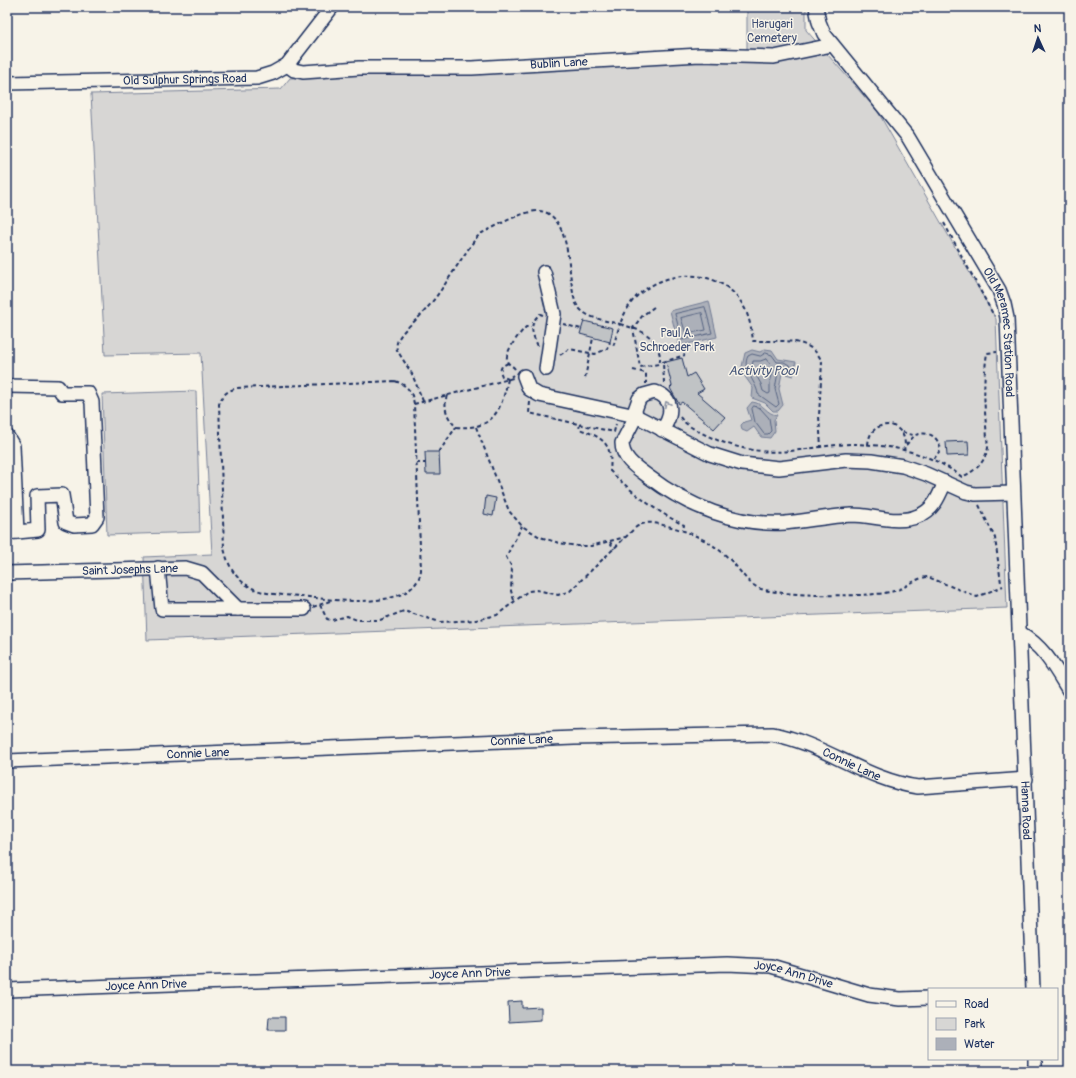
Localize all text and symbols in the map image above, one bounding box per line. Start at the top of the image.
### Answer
park label: Harugari Cemetery [747,17,797,46]
north arrow [1018,18,1058,58]
text: N [1033,22,1042,35]
street label: Bublin Lane [530,54,588,73]
street label: Old Sulphur Springs Road [123,71,247,89]
street label: Old Meramec Station Road [979,265,1017,398]
park label: Paul A. Schroeder Park [640,326,714,355]
water label: Activity Pool [729,363,799,379]
one-way arrow [665,401,672,408]
street label: Saint Josephs Lane [82,561,178,579]
street label: Connie Lane [490,732,553,749]
street label: Connie Lane [166,745,230,763]
street label: Connie Lane [820,745,883,785]
street label: Hanna Road [1017,780,1034,840]
street label: Joyce Ann Drive [753,958,835,992]
street label: Joyce Ann Drive [429,965,511,983]
street label: Joyce Ann Drive [105,977,187,994]
legend [928,988,1058,1060]
text: Road [964,997,989,1012]
text: Park [964,1017,985,1032]
text: Water [964,1037,995,1052]

